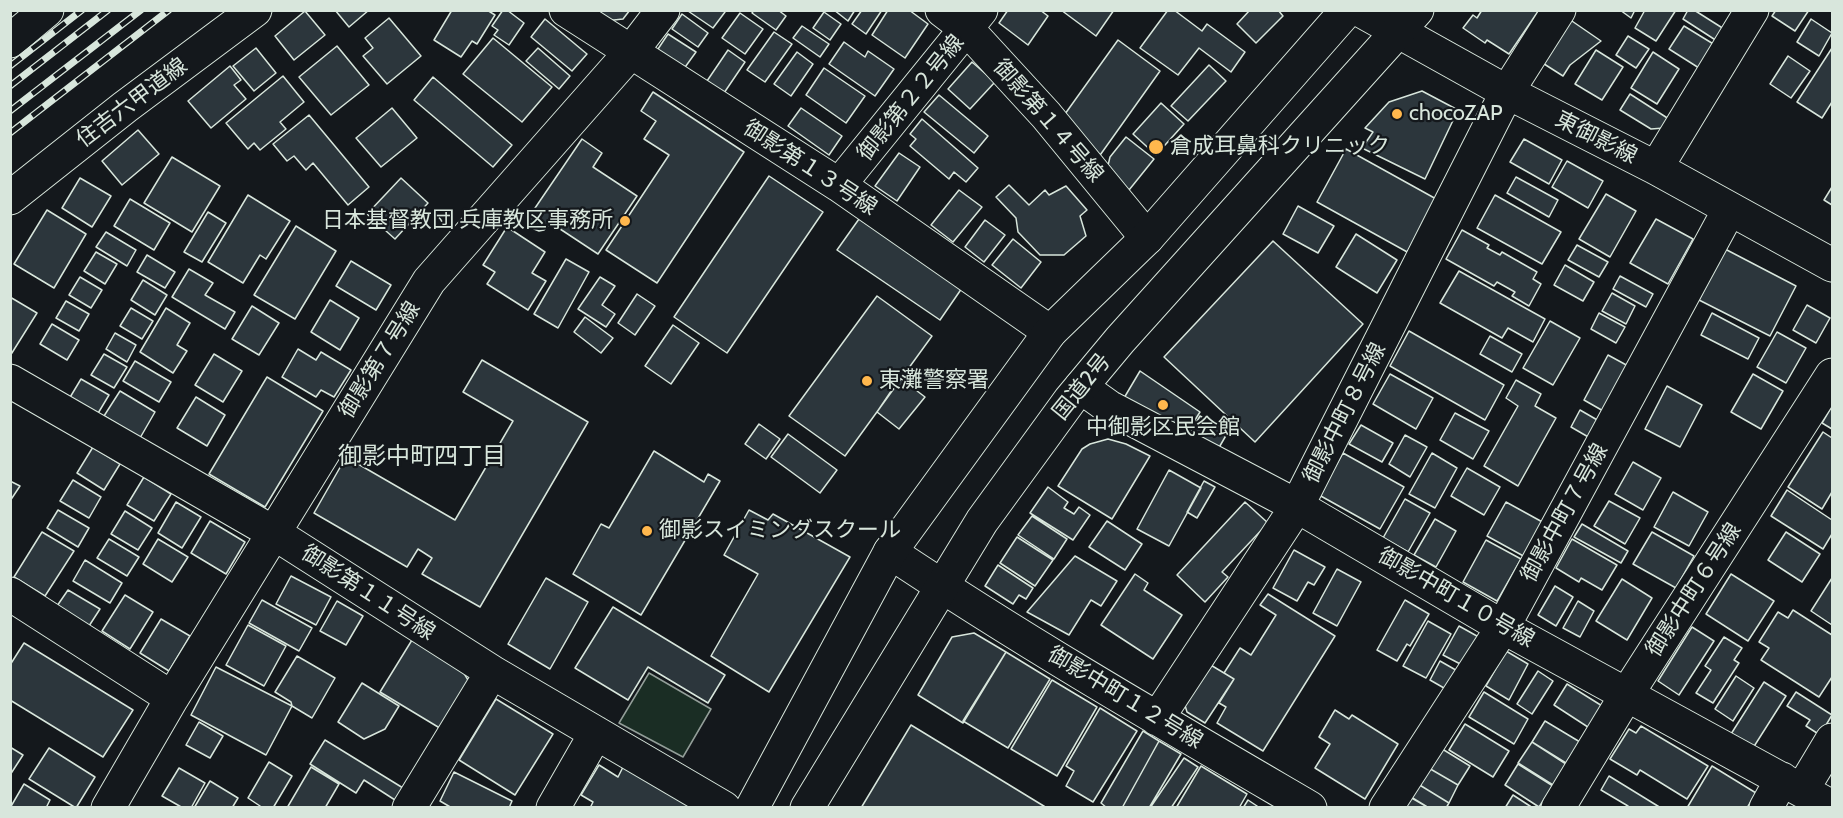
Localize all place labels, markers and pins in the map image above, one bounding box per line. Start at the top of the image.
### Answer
place label: chocoZAP [1409,101,1503,127]
marker: chocoZAP [1390,107,1404,121]
place label: 倉成耳鼻科クリニック [1170,134,1390,160]
marker: 倉成耳鼻科クリニック [1147,138,1165,156]
place label: 日本基督教団 兵庫教区事務所 [322,208,613,234]
marker: 日本基督教団 兵庫教区事務所 [618,214,632,228]
place label: 東灘警察署 [879,368,989,394]
marker: 東灘警察署 [860,374,874,388]
marker: 中御影区民会館 [1156,398,1170,412]
place label: 中御影区民会館 [1086,415,1240,441]
place label: 御影スイミングスクール [659,518,901,544]
marker: 御影スイミングスクール [640,524,654,538]

